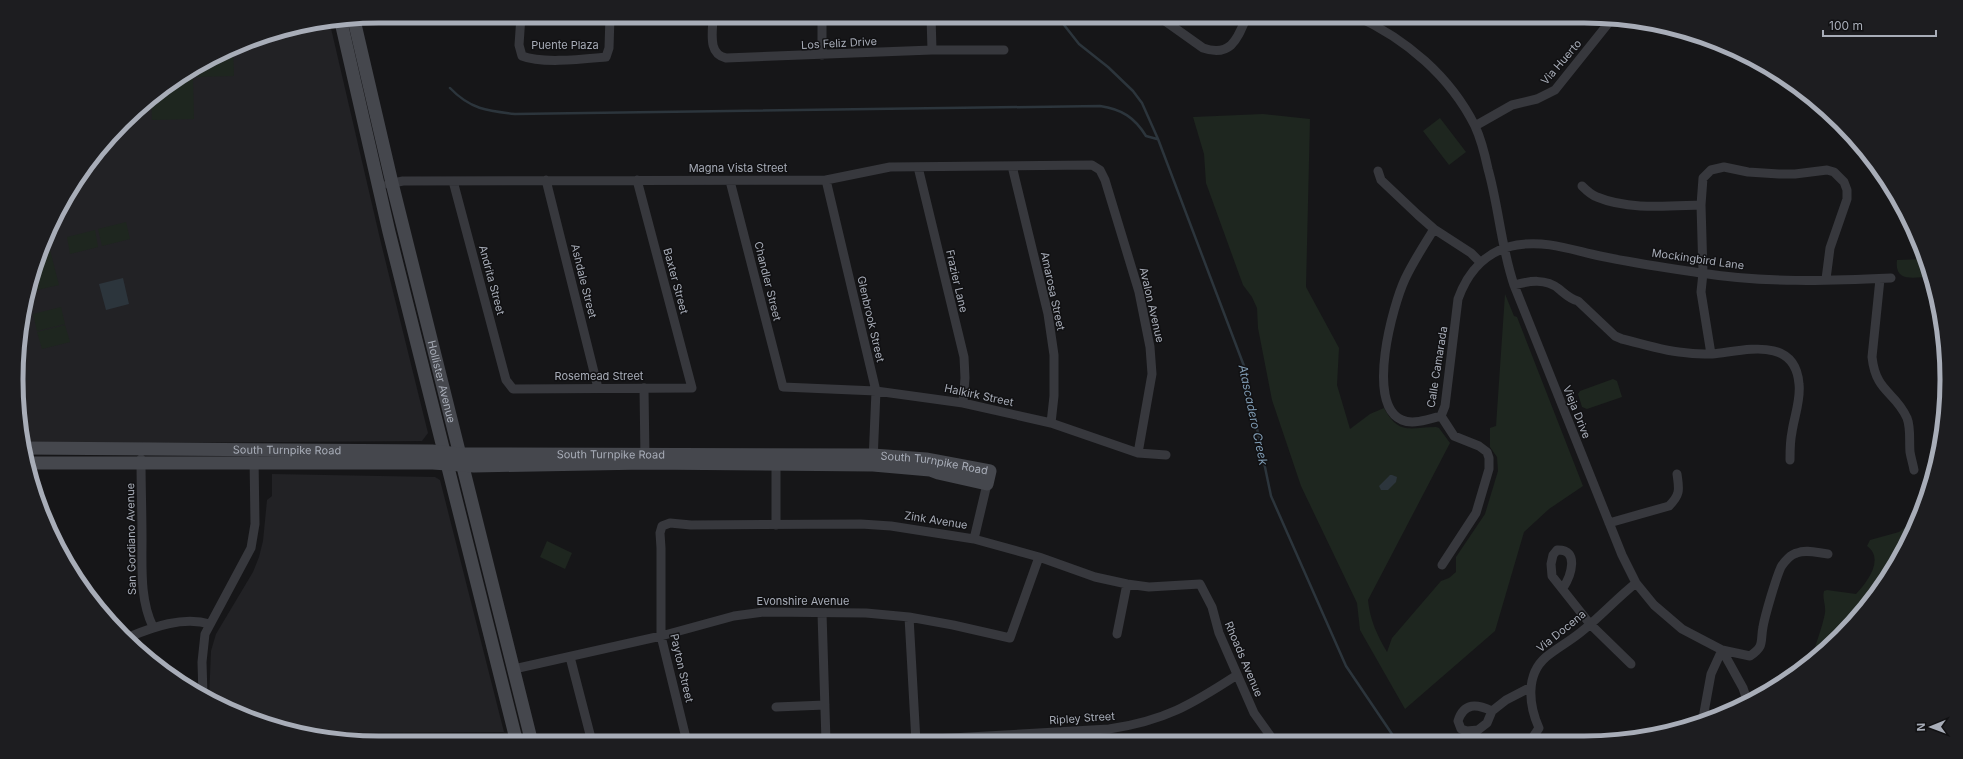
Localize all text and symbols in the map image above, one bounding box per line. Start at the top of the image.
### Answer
scale bar [1823,12,1936,38]
text: 100 m [1829,18,1863,33]
street label: Los Feliz Drive [801,34,877,52]
street label: Via Huerto [1538,36,1585,87]
street label: Puente Plaza [531,38,599,52]
street label: Magna Vista Street [689,161,788,175]
street label: Chandler Street [751,240,785,323]
street label: Ashdale Street [568,242,600,320]
street label: Andrita Street [476,244,508,317]
street label: Baxter Street [660,246,692,316]
street label: Mockingbird Lane [1651,246,1745,272]
street label: Frazier Lane [943,248,971,314]
street label: Amarosa Street [1038,250,1068,332]
street label: Avalon Avenue [1137,266,1167,344]
street label: Glenbrook Street [854,275,888,364]
street label: Calle Camarada [1424,325,1450,409]
street label: Hollister Avenue [425,339,459,424]
water label: Atascadero Creek [1235,362,1272,467]
street label: Rosemead Street [555,369,644,383]
street label: Halkirk Street [943,381,1015,409]
street label: Vieja Drive [1560,383,1594,441]
street label: South Turnpike Road [233,443,341,457]
street label: South Turnpike Road [557,447,665,461]
street label: South Turnpike Road [880,449,989,477]
street label: San Gordiano Avenue [123,483,139,595]
street label: Zink Avenue [903,508,969,532]
street label: Evonshire Avenue [757,594,849,608]
street label: Via Docena [1533,607,1589,655]
street label: Rhoads Avenue [1222,619,1266,699]
street label: Payton Street [667,632,697,704]
north arrow [1911,707,1951,747]
street label: Ripley Street [1049,709,1116,727]
text: N [1914,723,1928,731]

